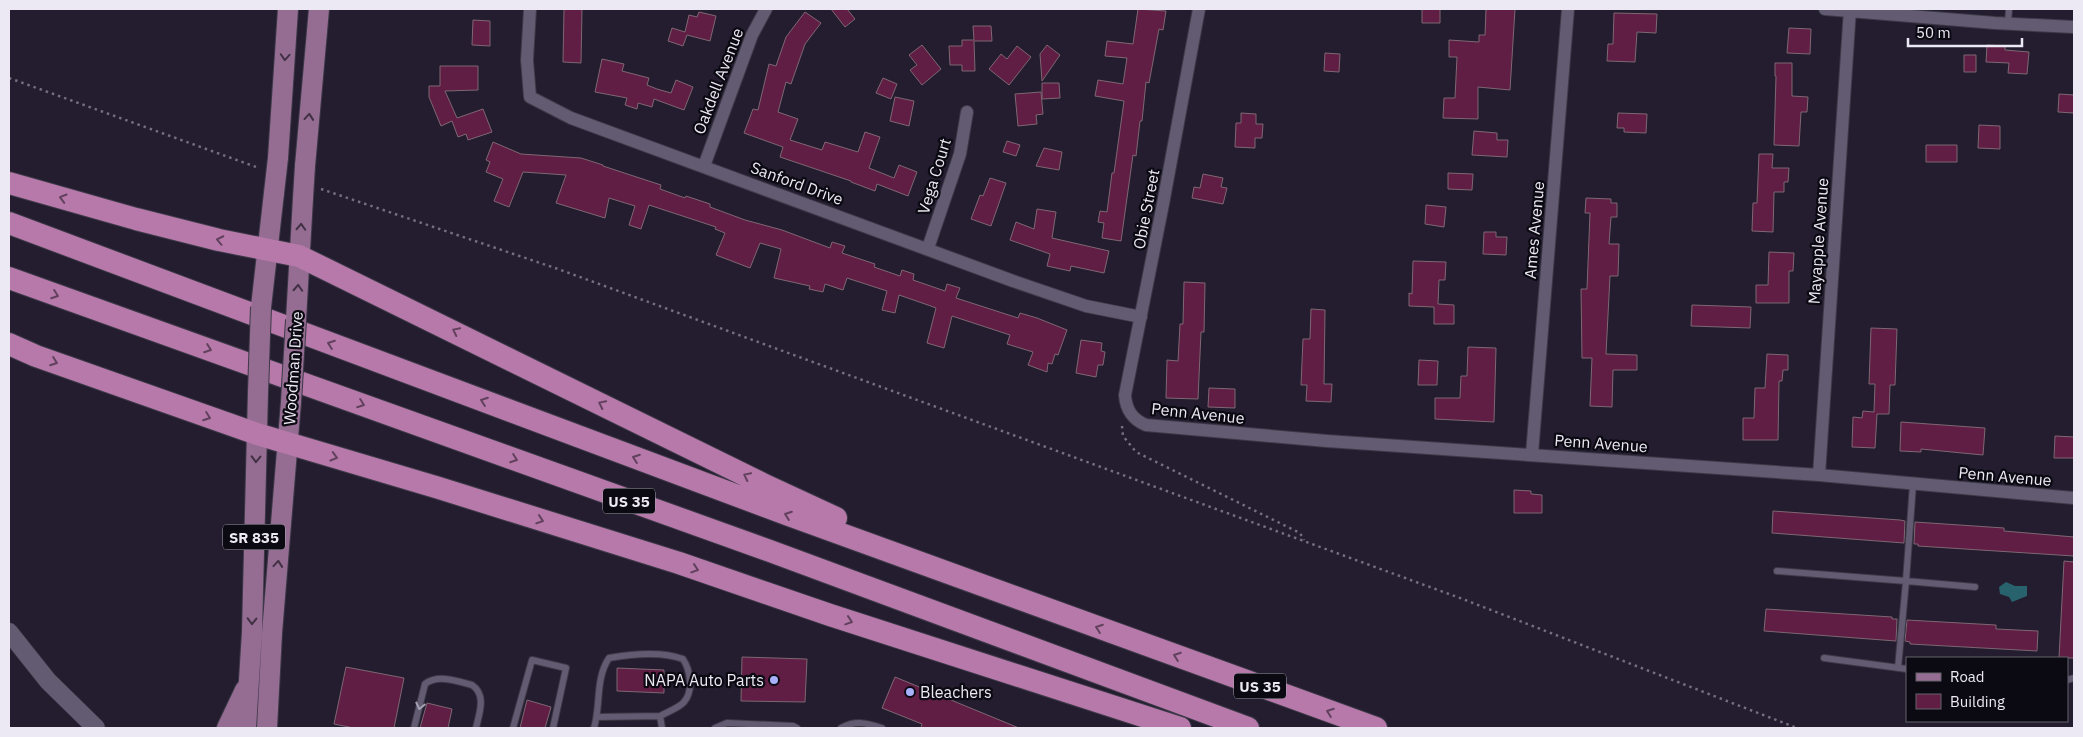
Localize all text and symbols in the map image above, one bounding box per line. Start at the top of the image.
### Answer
scale bar [1908,15,2022,47]
text: 50 m [1916,23,1951,42]
street label: Oakdell Avenue [689,25,747,137]
one-way arrow [279,54,290,62]
one-way arrow [303,113,314,121]
street label: Vega Court [913,136,955,216]
street label: Sanford Drive [748,157,846,209]
street label: Obie Street [1128,167,1164,251]
street label: Mayapple Avenue [1804,177,1832,305]
street label: Ames Avenue [1520,180,1548,280]
one-way arrow [58,193,67,204]
one-way arrow [296,222,307,230]
one-way arrow [215,235,224,245]
one-way arrow [292,284,303,292]
one-way arrow [50,289,58,299]
street label: Woodman Drive [279,310,307,425]
one-way arrow [452,327,461,338]
one-way arrow [328,340,336,350]
one-way arrow [203,343,211,353]
one-way arrow [49,356,58,366]
one-way arrow [480,397,488,407]
one-way arrow [356,398,364,408]
street label: Penn Avenue [1150,398,1246,428]
one-way arrow [598,400,607,410]
one-way arrow [202,411,211,421]
street label: Penn Avenue [1554,430,1649,456]
one-way arrow [330,451,338,461]
one-way arrow [509,453,517,463]
one-way arrow [632,454,641,464]
one-way arrow [251,455,261,463]
street label: Penn Avenue [1958,462,2053,490]
one-way arrow [743,472,752,483]
road number: US 35 [603,488,655,514]
one-way arrow [784,511,793,521]
one-way arrow [535,514,544,524]
road number: SR 835 [223,524,285,550]
one-way arrow [272,560,283,568]
one-way arrow [690,563,699,573]
one-way arrow [844,615,852,625]
one-way arrow [247,618,257,625]
one-way arrow [1095,624,1104,634]
one-way arrow [1173,652,1182,662]
legend [1906,657,2068,722]
text: Road [1950,667,1985,686]
place label: NAPA Auto Parts [644,670,764,690]
marker: NAPA Auto Parts [768,674,780,686]
road number: US 35 [1234,674,1286,698]
place label: Bleachers [920,682,992,702]
marker: Bleachers [904,686,916,698]
text: Building [1950,692,2005,711]
one-way arrow [415,702,426,711]
one-way arrow [1326,708,1335,718]

